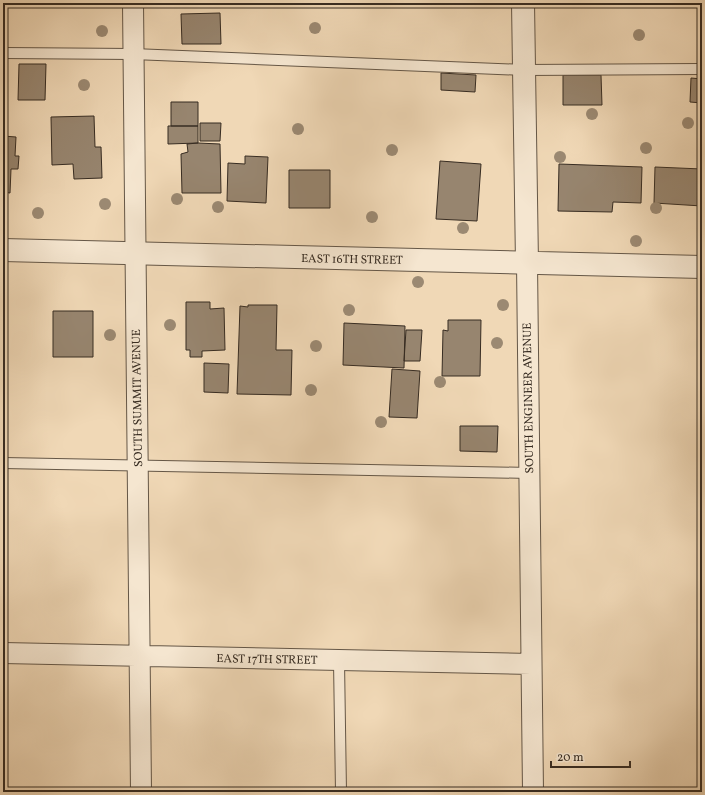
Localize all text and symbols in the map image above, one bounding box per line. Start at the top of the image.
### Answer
street label: EAST 16TH STREET [301,251,403,269]
street label: SOUTH ENGINEER AVENUE [520,322,538,474]
street label: SOUTH SUMMIT AVENUE [129,329,147,467]
street label: EAST 17TH STREET [216,651,318,669]
scale bar [551,743,630,769]
text: 20 m [557,750,584,766]

